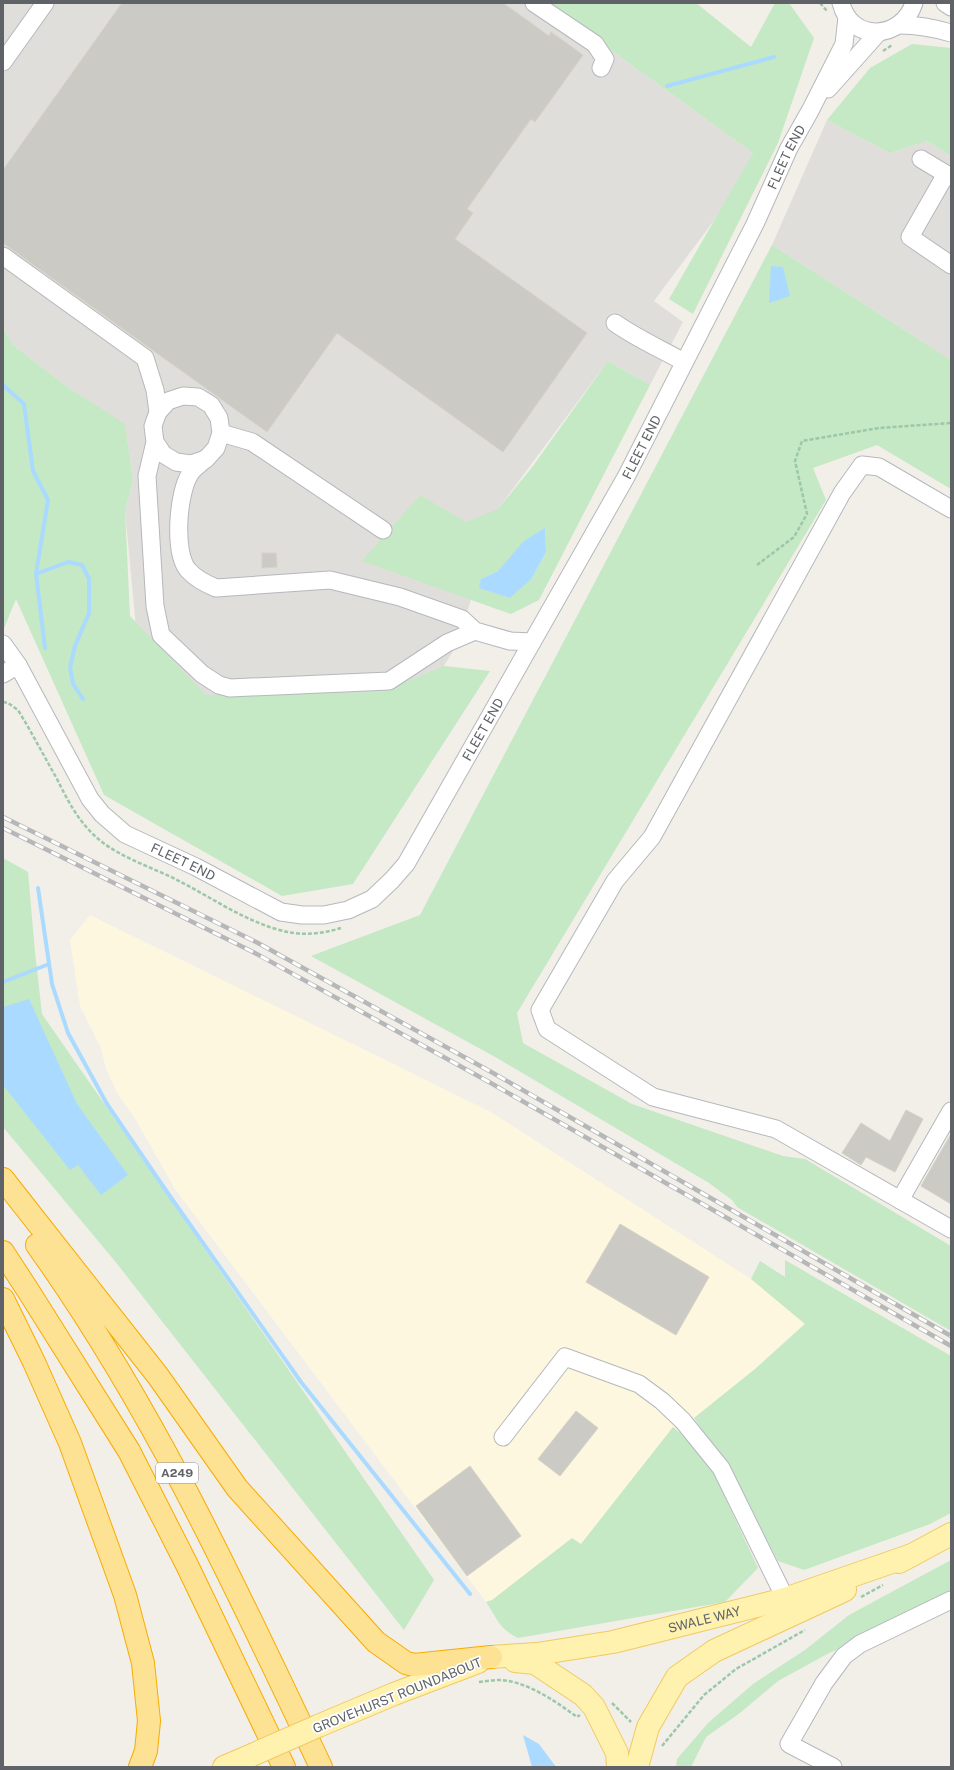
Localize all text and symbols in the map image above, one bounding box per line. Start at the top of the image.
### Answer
street label: FLEET END [765,123,808,192]
street label: FLEET END [619,413,664,482]
street label: FLEET END [459,696,507,764]
street label: FLEET END [148,840,218,884]
road number: A249 [156,1463,198,1483]
street label: SWALE WAY [666,1603,742,1636]
street label: GROVEHURST ROUNDABOUT [310,1655,484,1736]

